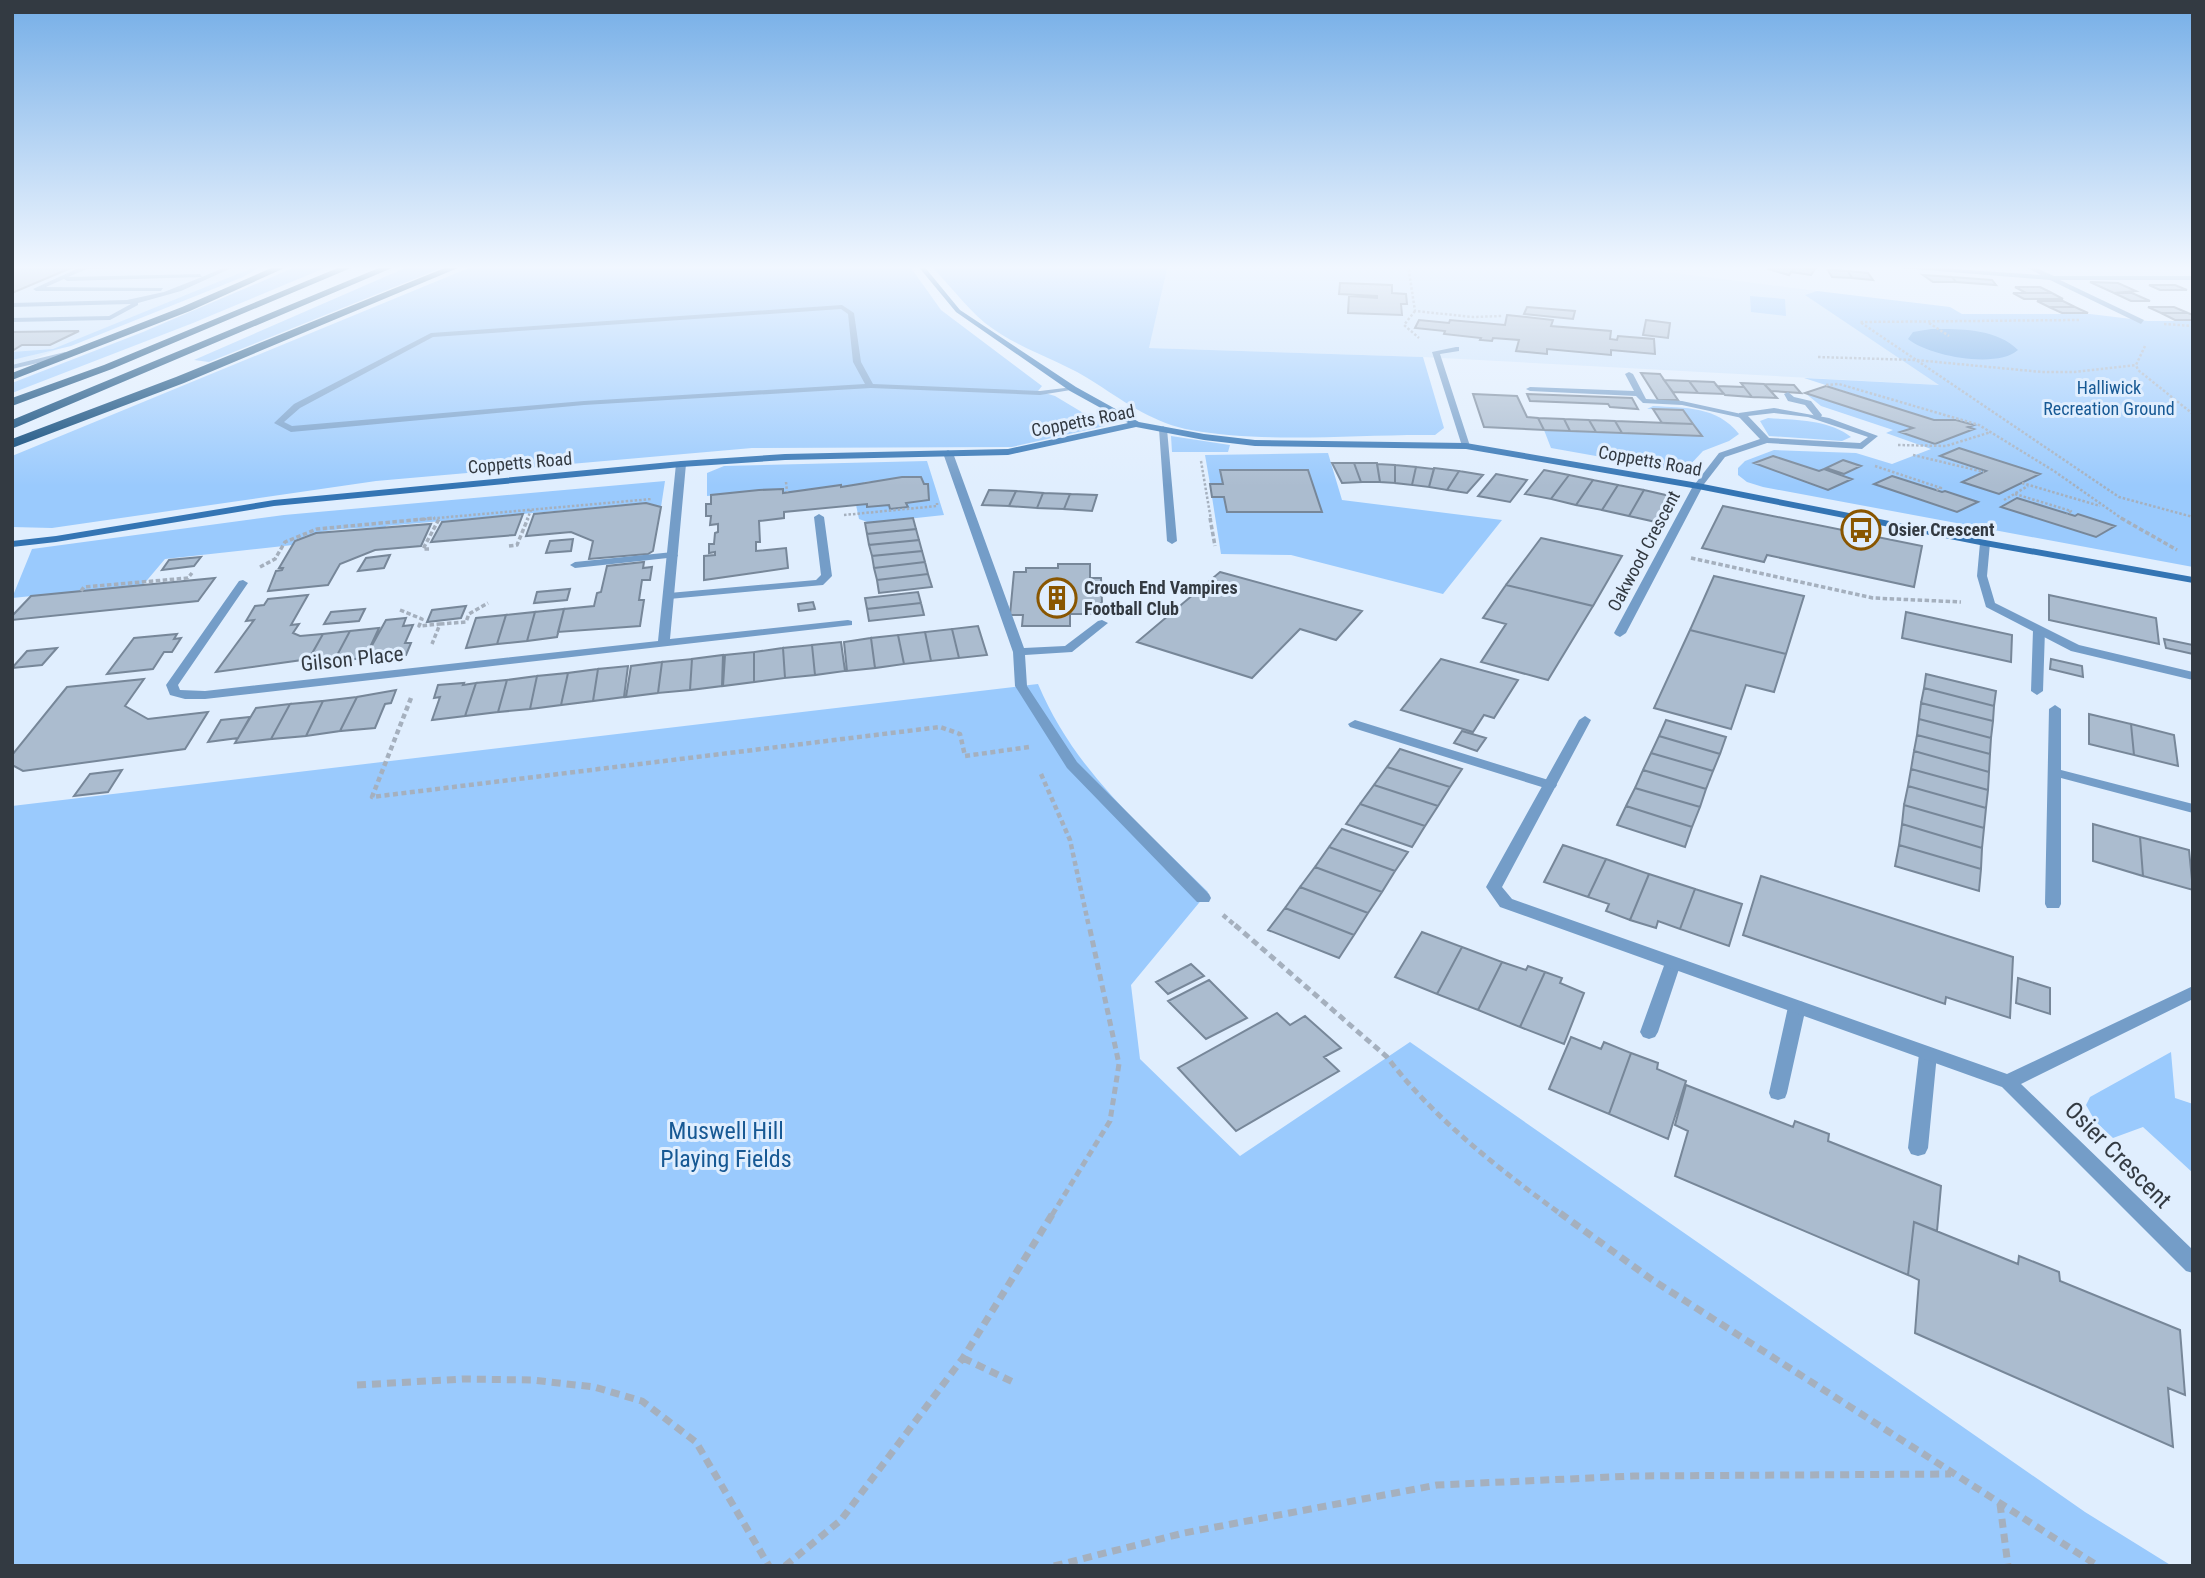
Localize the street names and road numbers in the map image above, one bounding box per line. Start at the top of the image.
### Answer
street label: Coppetts Road [1030,400,1136,441]
street label: Coppetts Road [1597,441,1703,480]
street label: Coppetts Road [467,447,573,478]
street label: Oakwood Crescent [1603,487,1684,615]
street label: Gilson Place [299,642,405,676]
street label: Osier Crescent [2059,1096,2177,1214]

